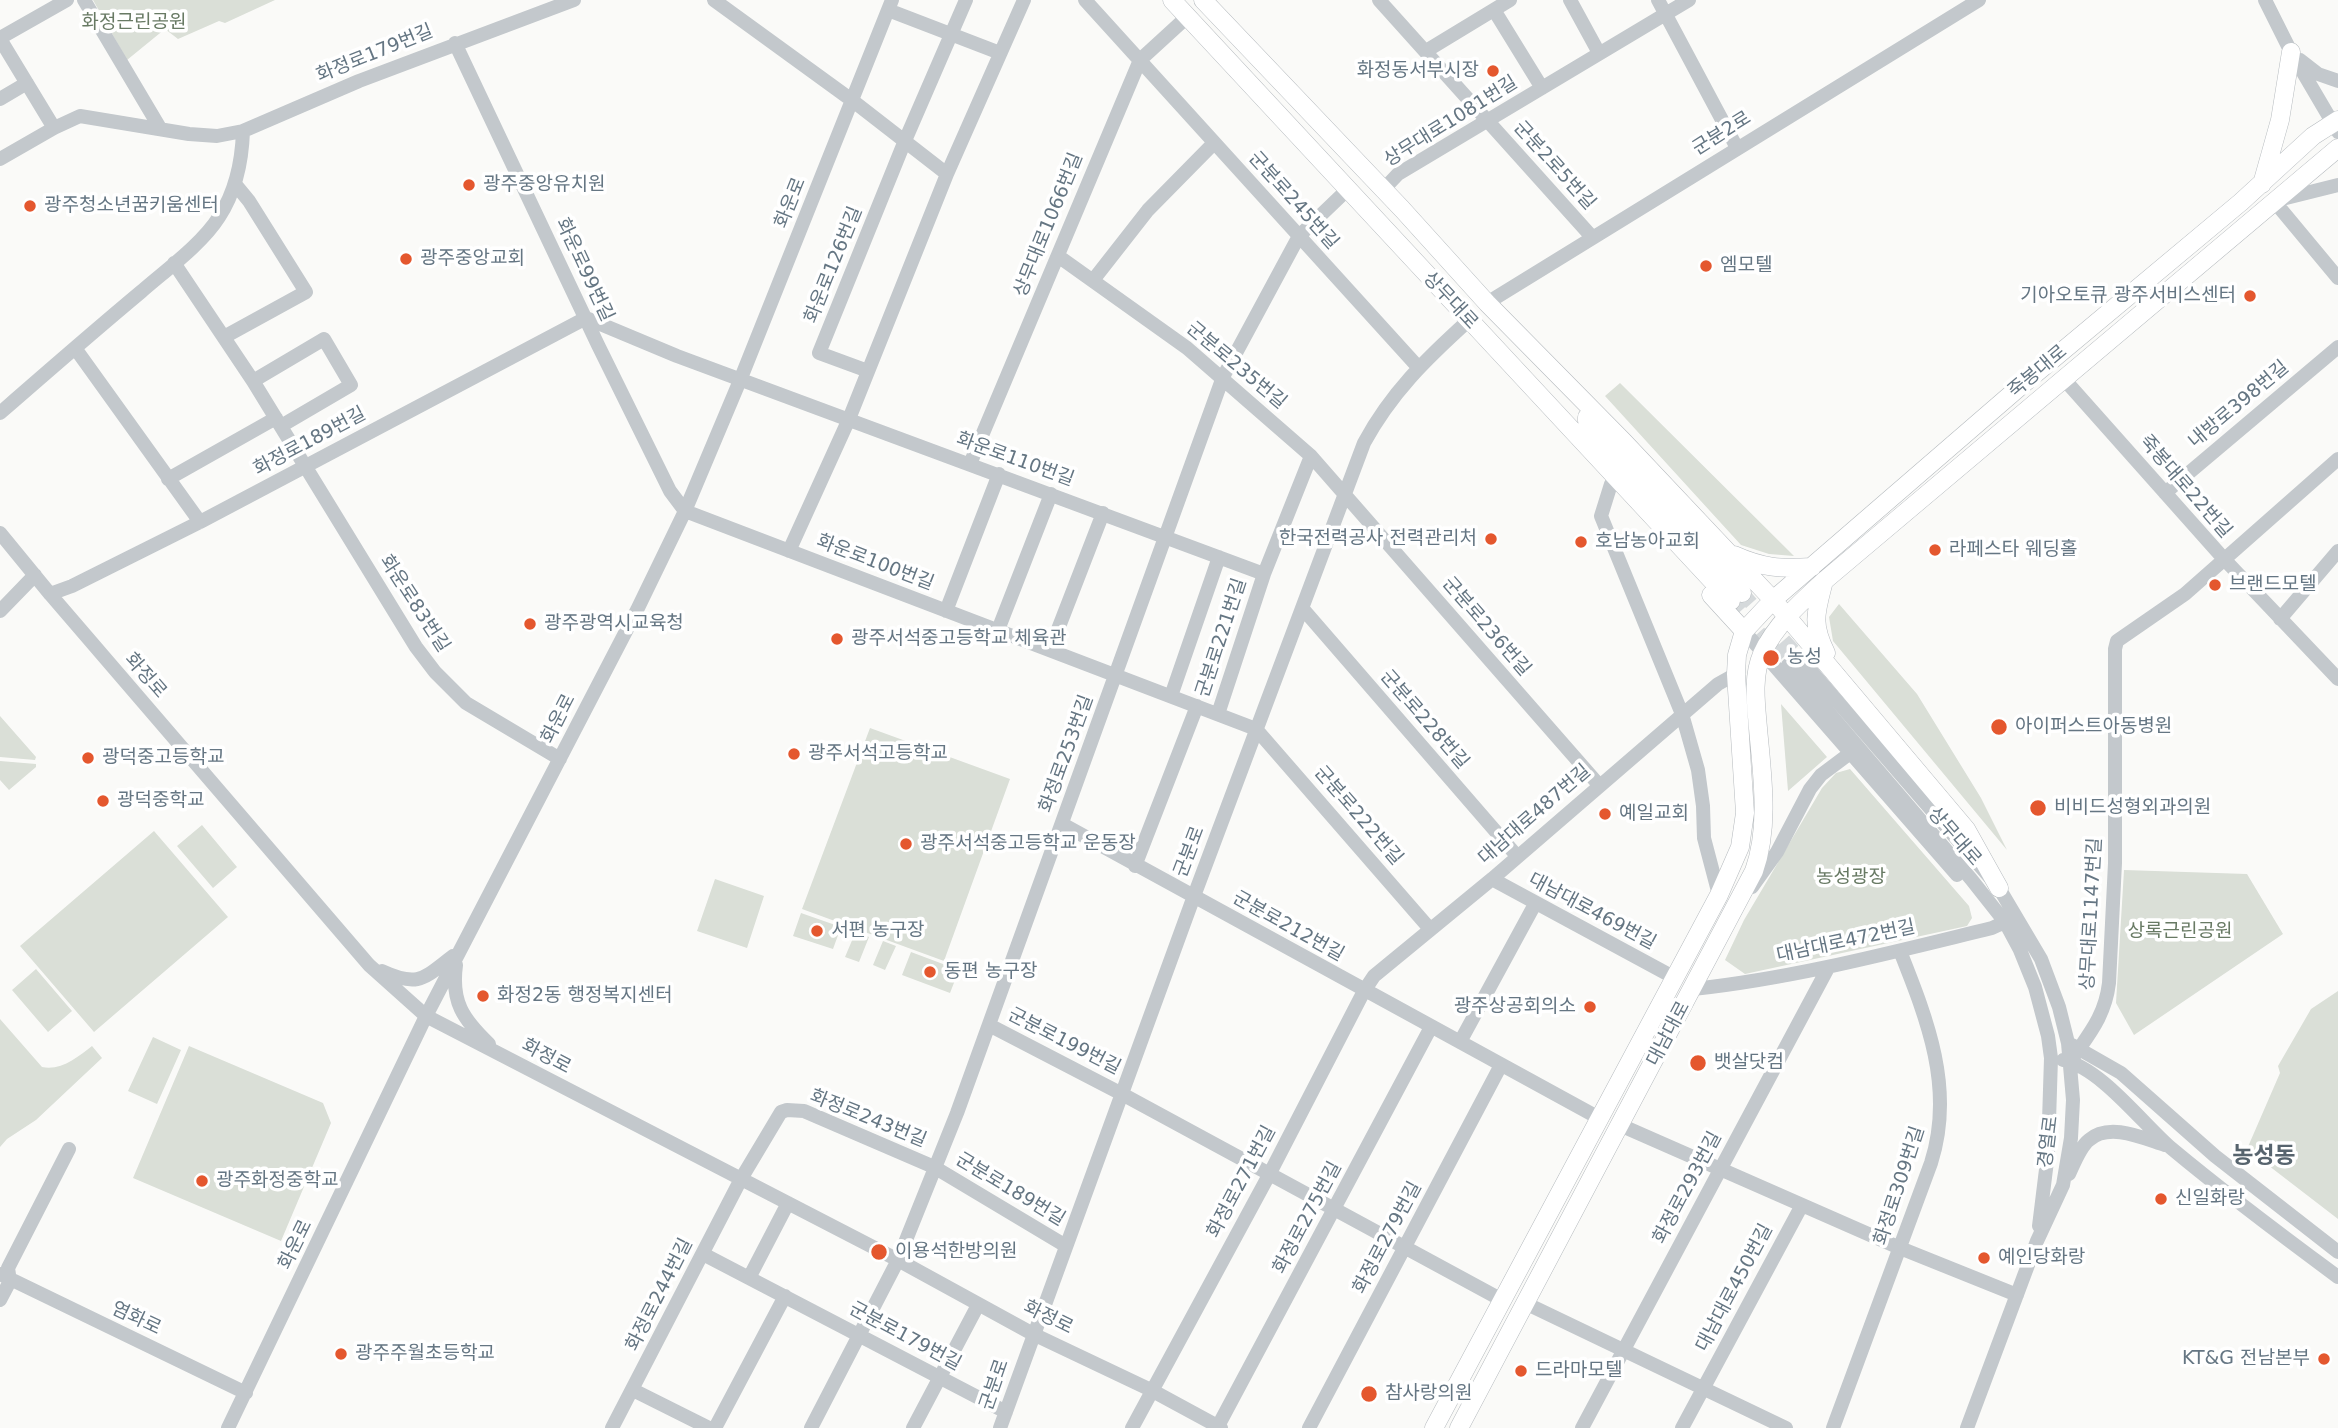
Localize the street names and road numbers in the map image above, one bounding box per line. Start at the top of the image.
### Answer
street label: 화정로179번길 [313,20,437,88]
street label: 상무대로1081번길 [1380,72,1522,172]
street label: 군분2로 [1689,107,1755,161]
street label: 군분2로5번길 [1508,117,1600,215]
street label: 군분로245번길 [1243,147,1343,255]
street label: 상무대로1066번길 [1010,150,1088,300]
street label: 화운로 [771,174,811,232]
street label: 화운로126번길 [800,203,868,327]
street label: 화운로99번길 [550,215,618,325]
street label: 상무대로 [1418,268,1482,334]
street label: 군분로235번길 [1181,318,1291,414]
street label: 죽봉대로 [2004,341,2072,403]
street label: 내방로398번길 [2184,357,2294,453]
street label: 화정로189번길 [250,403,370,481]
street label: 화운로110번길 [953,428,1077,492]
street label: 죽봉대로22번길 [2134,431,2236,543]
street label: 화운로100번길 [813,530,937,596]
street label: 화운로83번길 [374,551,454,657]
street label: 군분로236번길 [1437,573,1535,681]
street label: 군분로221번길 [1192,576,1252,700]
street label: 화정로 [119,649,171,703]
street label: 군분로228번길 [1375,666,1473,774]
street label: 화운로 [537,690,581,748]
street label: 화정로253번길 [1035,692,1099,816]
street label: 대남대로487번길 [1474,760,1596,870]
street label: 군분로222번길 [1309,762,1407,870]
street label: 상무대로 [1922,803,1986,871]
street label: 군분로 [1170,823,1210,881]
street label: 상무대로1147번길 [2077,837,2107,991]
street label: 대남대로469번길 [1524,869,1660,955]
street label: 군분로212번길 [1228,887,1348,967]
street label: 대남대로472번길 [1775,916,1917,968]
street label: 대남대로 [1643,998,1695,1070]
street label: 군분로199번길 [1004,1004,1124,1080]
street label: 화정로 [517,1035,575,1079]
street label: 화정로243번길 [806,1085,930,1153]
street label: 경열로 [2034,1115,2064,1169]
street label: 화정로271번길 [1203,1122,1281,1242]
street label: 화정로309번길 [1870,1124,1930,1248]
street label: 화정로293번길 [1649,1128,1727,1248]
street label: 군분로189번길 [951,1148,1069,1232]
street label: 화정로275번길 [1269,1158,1347,1278]
street label: 화정로279번길 [1349,1178,1427,1298]
street label: 화운로 [274,1216,318,1274]
street label: 대남대로450번길 [1692,1220,1778,1356]
street label: 화정로244번길 [622,1235,698,1355]
street label: 화정로 [1019,1296,1077,1340]
street label: 염화로 [107,1298,165,1340]
street label: 군분로179번길 [845,1298,965,1376]
street label: 군분로 [976,1356,1014,1414]

